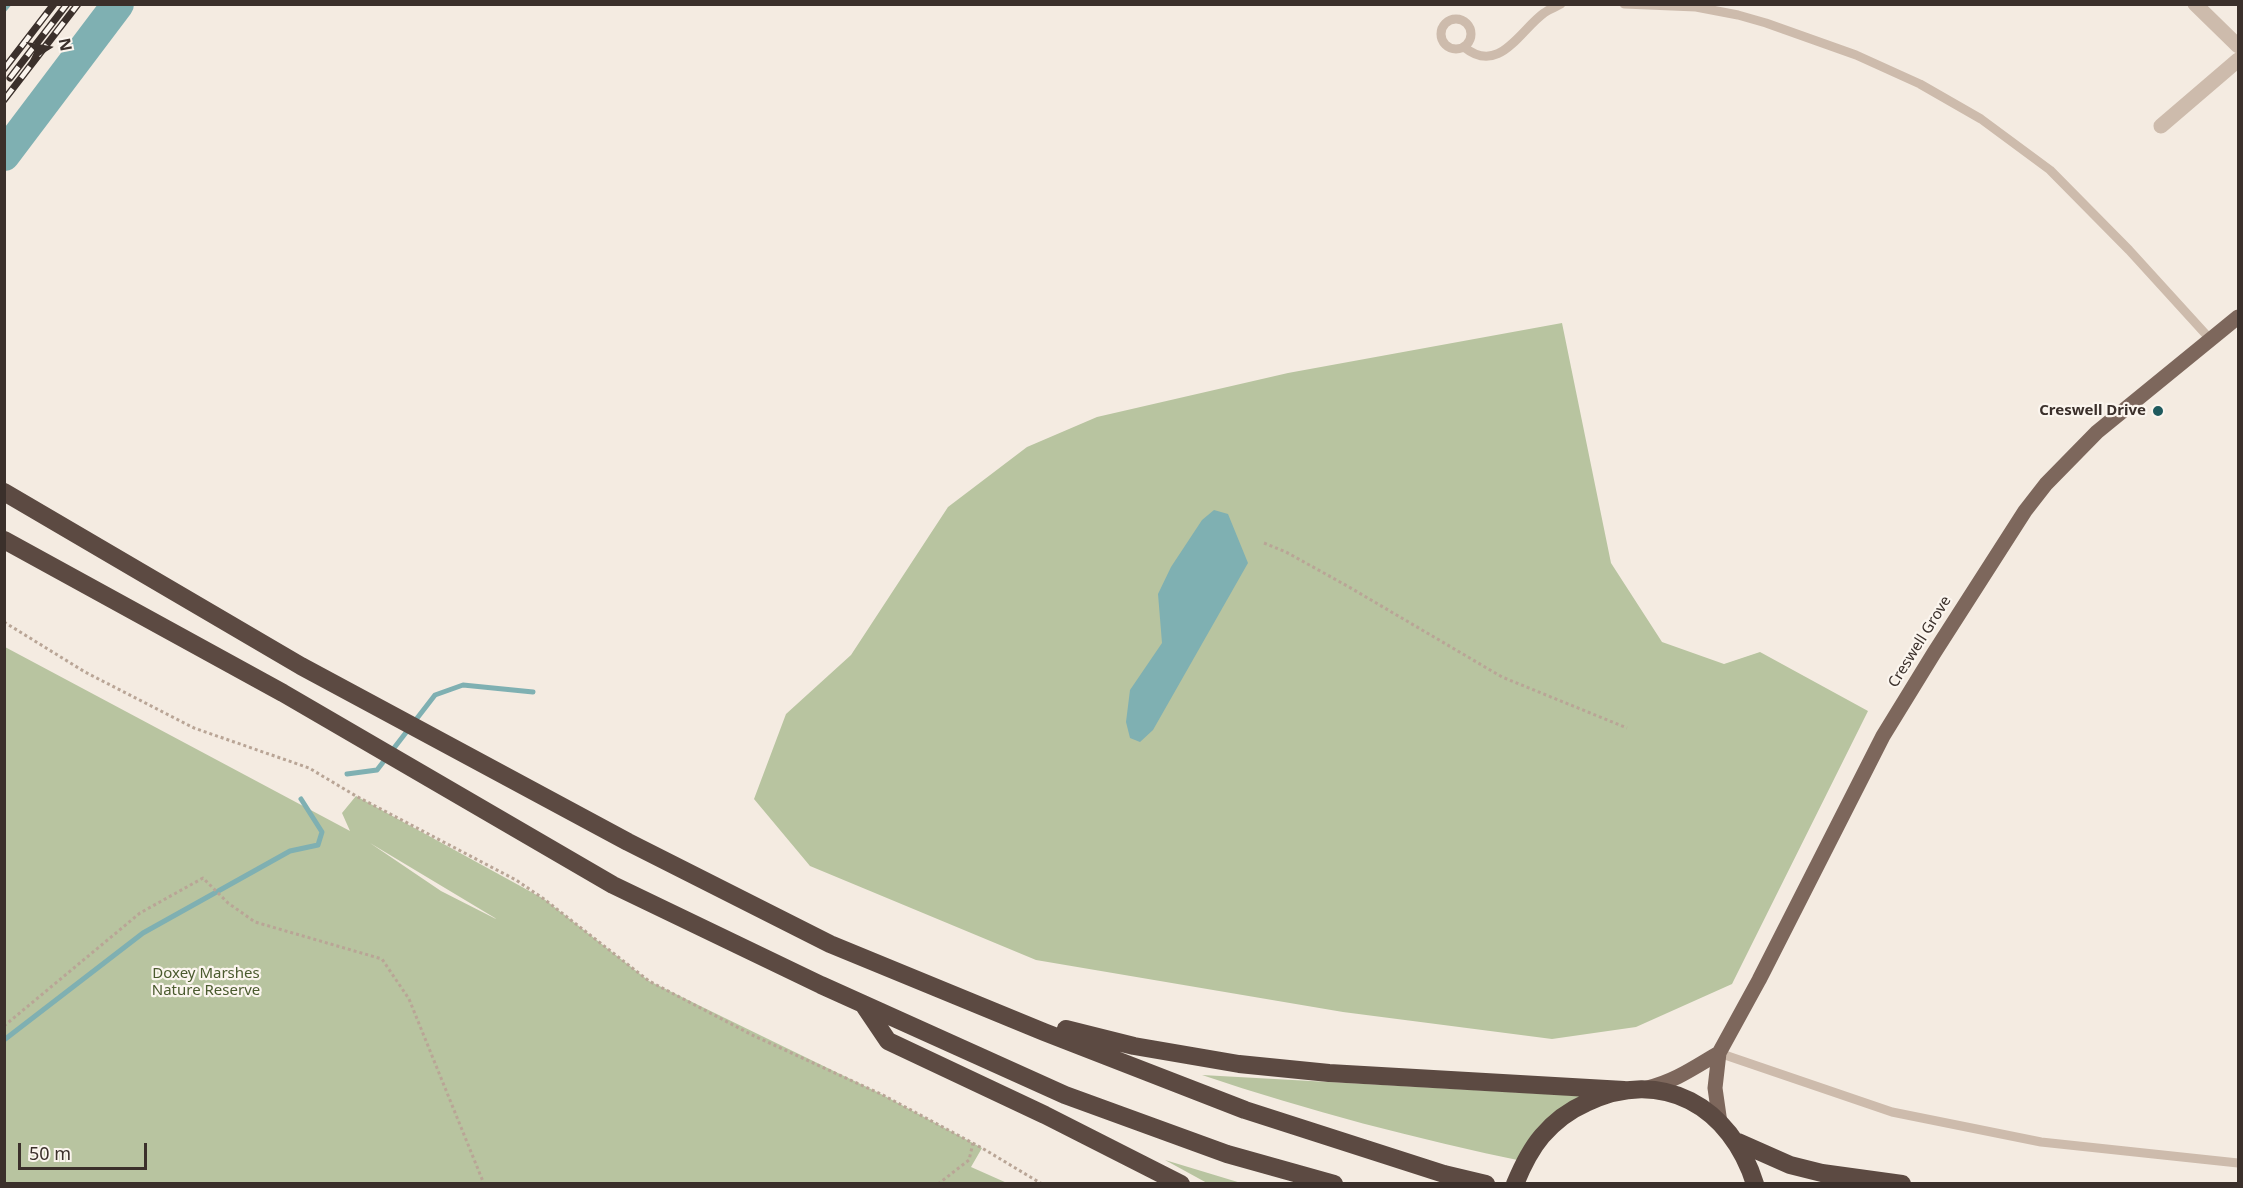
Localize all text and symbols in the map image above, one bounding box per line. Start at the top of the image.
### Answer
north arrow [18,18,78,78]
text: N [54,36,78,53]
place label: Creswell Drive [2039,402,2146,420]
marker: Creswell Drive [2151,404,2165,418]
street label: Creswell Grove [1885,593,1955,691]
park label: Doxey Marshes Nature Reserve [152,965,260,1000]
scale bar [21,1131,150,1169]
text: 50 m [29,1141,71,1165]

